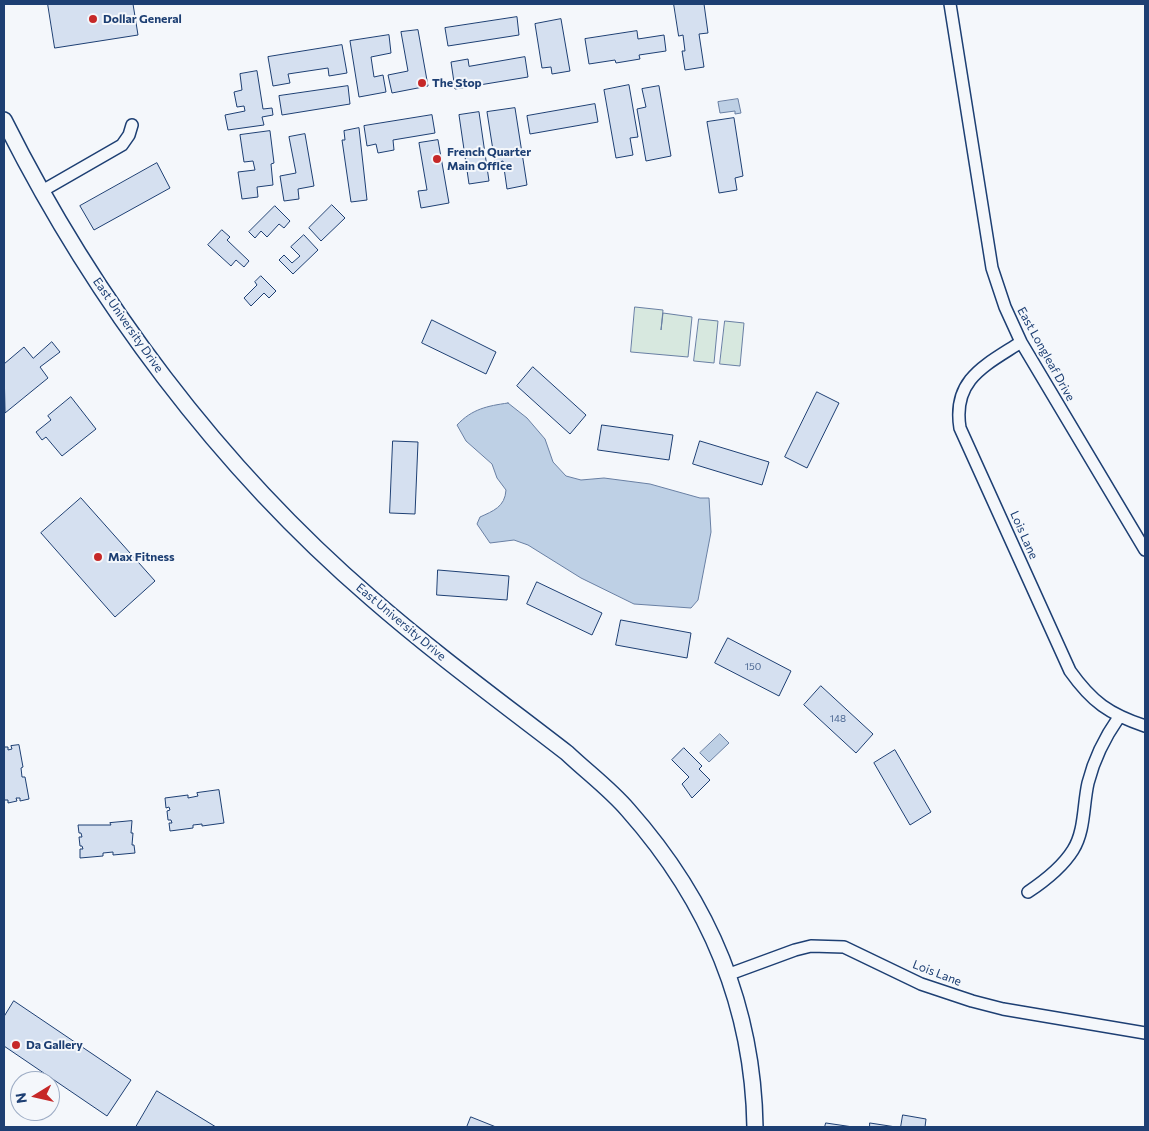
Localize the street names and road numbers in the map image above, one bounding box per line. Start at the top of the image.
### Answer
street label: East University Drive [90,275,166,375]
street label: East Longleaf Drive [1014,305,1078,403]
street label: Lois Lane [1007,509,1041,561]
street label: East University Drive [353,580,449,664]
street label: Lois Lane [911,957,963,989]

